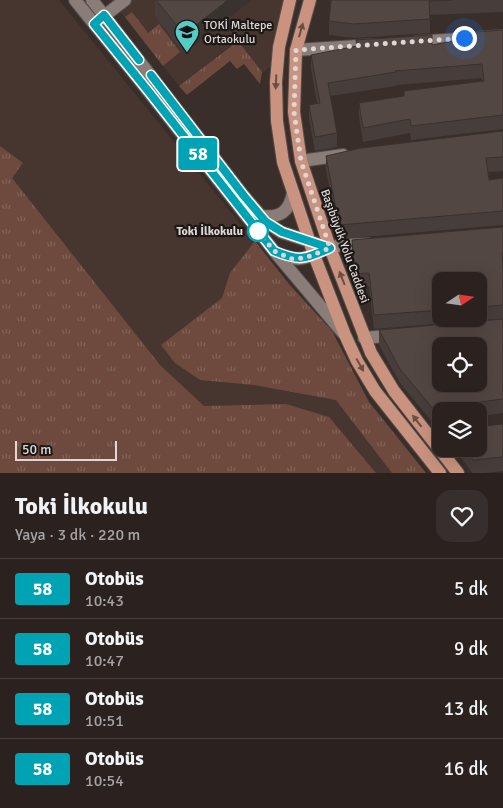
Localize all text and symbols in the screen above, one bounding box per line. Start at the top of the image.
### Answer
place label: TOKİ Maltepe Ortaokulu [204,18,272,47]
school or university icon: TOKİ Maltepe Ortaokulu [174,19,200,53]
one-way arrow [298,23,306,38]
your location [452,26,477,51]
one-way arrow [272,75,280,91]
line badge: 58 [176,138,220,170]
text: 58 [188,143,208,165]
street label: Başıbüyük Yolu Caddesi [317,187,372,305]
marker: Toki İlkokulu [247,220,269,242]
place label: Toki İlkokulu [176,224,243,239]
one-way arrow [337,271,345,285]
north arrow [432,272,488,328]
map controls [432,272,487,457]
button: locate [432,337,487,392]
one-way arrow [356,357,364,372]
button: layers [432,402,487,457]
one-way arrow [412,415,423,428]
scale bar [15,438,118,461]
text: 50 m [22,441,51,458]
button: heart [436,490,488,542]
text: Toki İlkokulu [15,491,148,521]
text: Yaya · 3 dk · 220 m [15,525,140,545]
text: Otobüs [85,567,144,591]
text: 5 dk [454,577,488,601]
text: 58 [33,578,52,600]
text: 10:43 [85,591,124,611]
text: Otobüs [85,627,144,651]
text: 9 dk [454,637,488,661]
text: 58 [33,638,52,660]
text: 10:47 [85,651,124,671]
text: Otobüs [85,687,144,711]
text: 13 dk [444,697,488,721]
text: 58 [33,698,52,720]
text: 10:51 [85,711,124,731]
text: Otobüs [85,747,144,771]
text: 16 dk [444,757,488,781]
text: 58 [33,758,52,780]
text: 10:54 [85,771,124,791]

